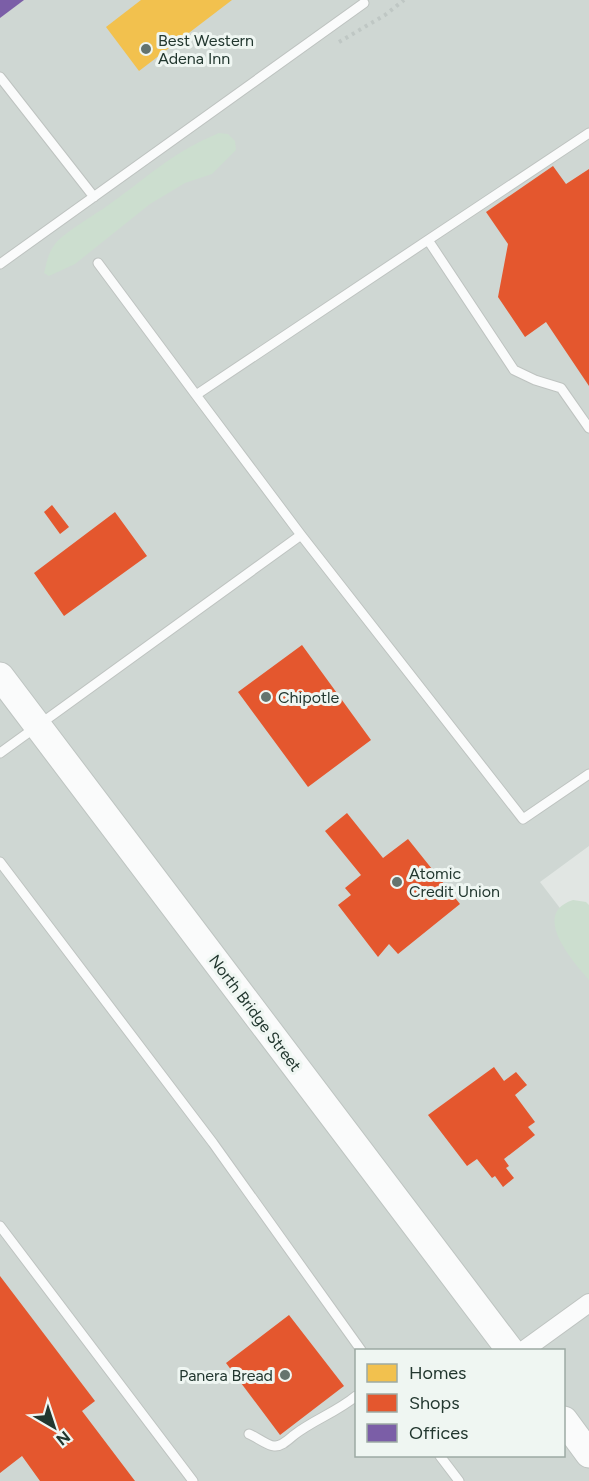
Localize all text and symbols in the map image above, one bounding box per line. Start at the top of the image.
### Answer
place label: Best Western Adena Inn [158,31,254,68]
marker: Best Western Adena Inn [139,42,153,56]
place label: Chipotle [278,688,339,707]
marker: Chipotle [259,690,273,704]
place label: Atomic Credit Union [409,864,500,901]
marker: Atomic Credit Union [390,875,404,889]
street label: North Bridge Street [205,951,305,1075]
legend [355,1349,565,1457]
text: Homes [409,1362,467,1384]
place label: Panera Bread [179,1366,273,1385]
marker: Panera Bread [278,1368,292,1382]
text: Shops [409,1392,460,1414]
north arrow [24,1397,84,1457]
text: Offices [409,1422,468,1444]
text: N [52,1427,74,1450]

